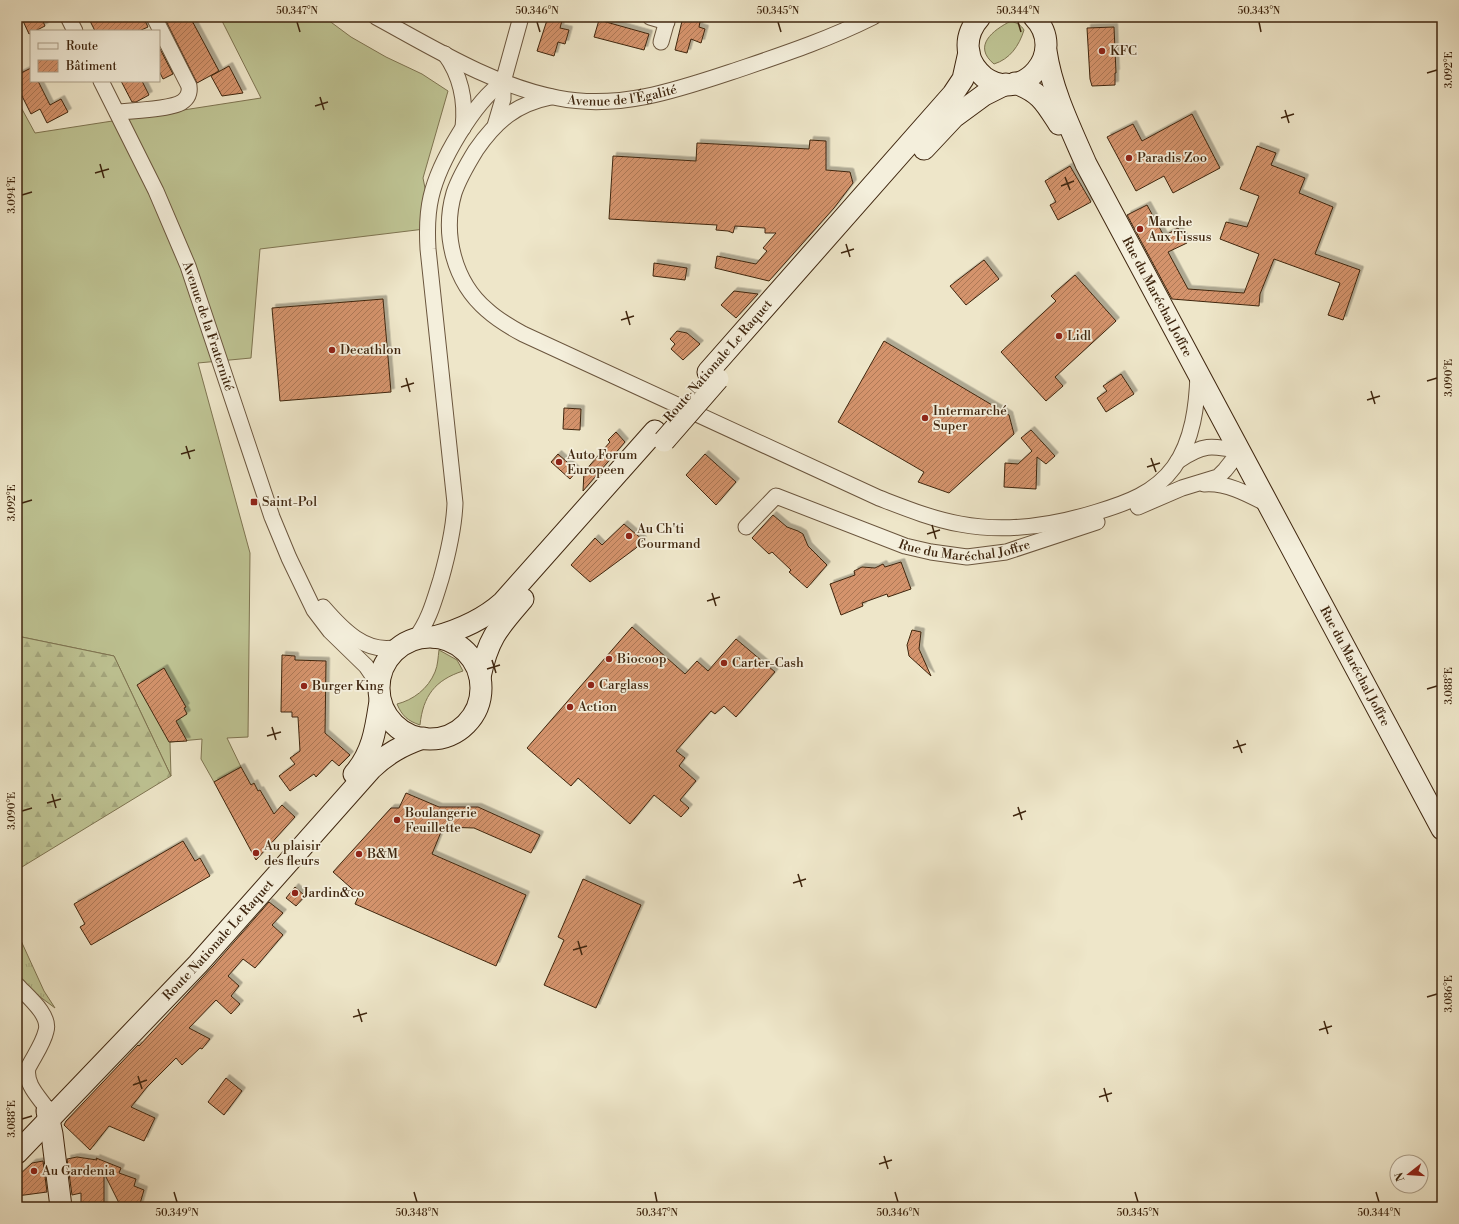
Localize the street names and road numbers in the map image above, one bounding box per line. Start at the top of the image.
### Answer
street label: Avenue de l'Égalité [566,81,679,110]
street label: Rue du Maréchal Joffre [1119,234,1196,360]
street label: Avenue de la Fraternité [179,258,237,394]
street label: Route Nationale Le Raquet [660,296,776,426]
street label: Rue du Maréchal Joffre [896,536,1033,565]
street label: Rue du Maréchal Joffre [1316,604,1394,729]
street label: Route Nationale Le Raquet [159,876,277,1004]

